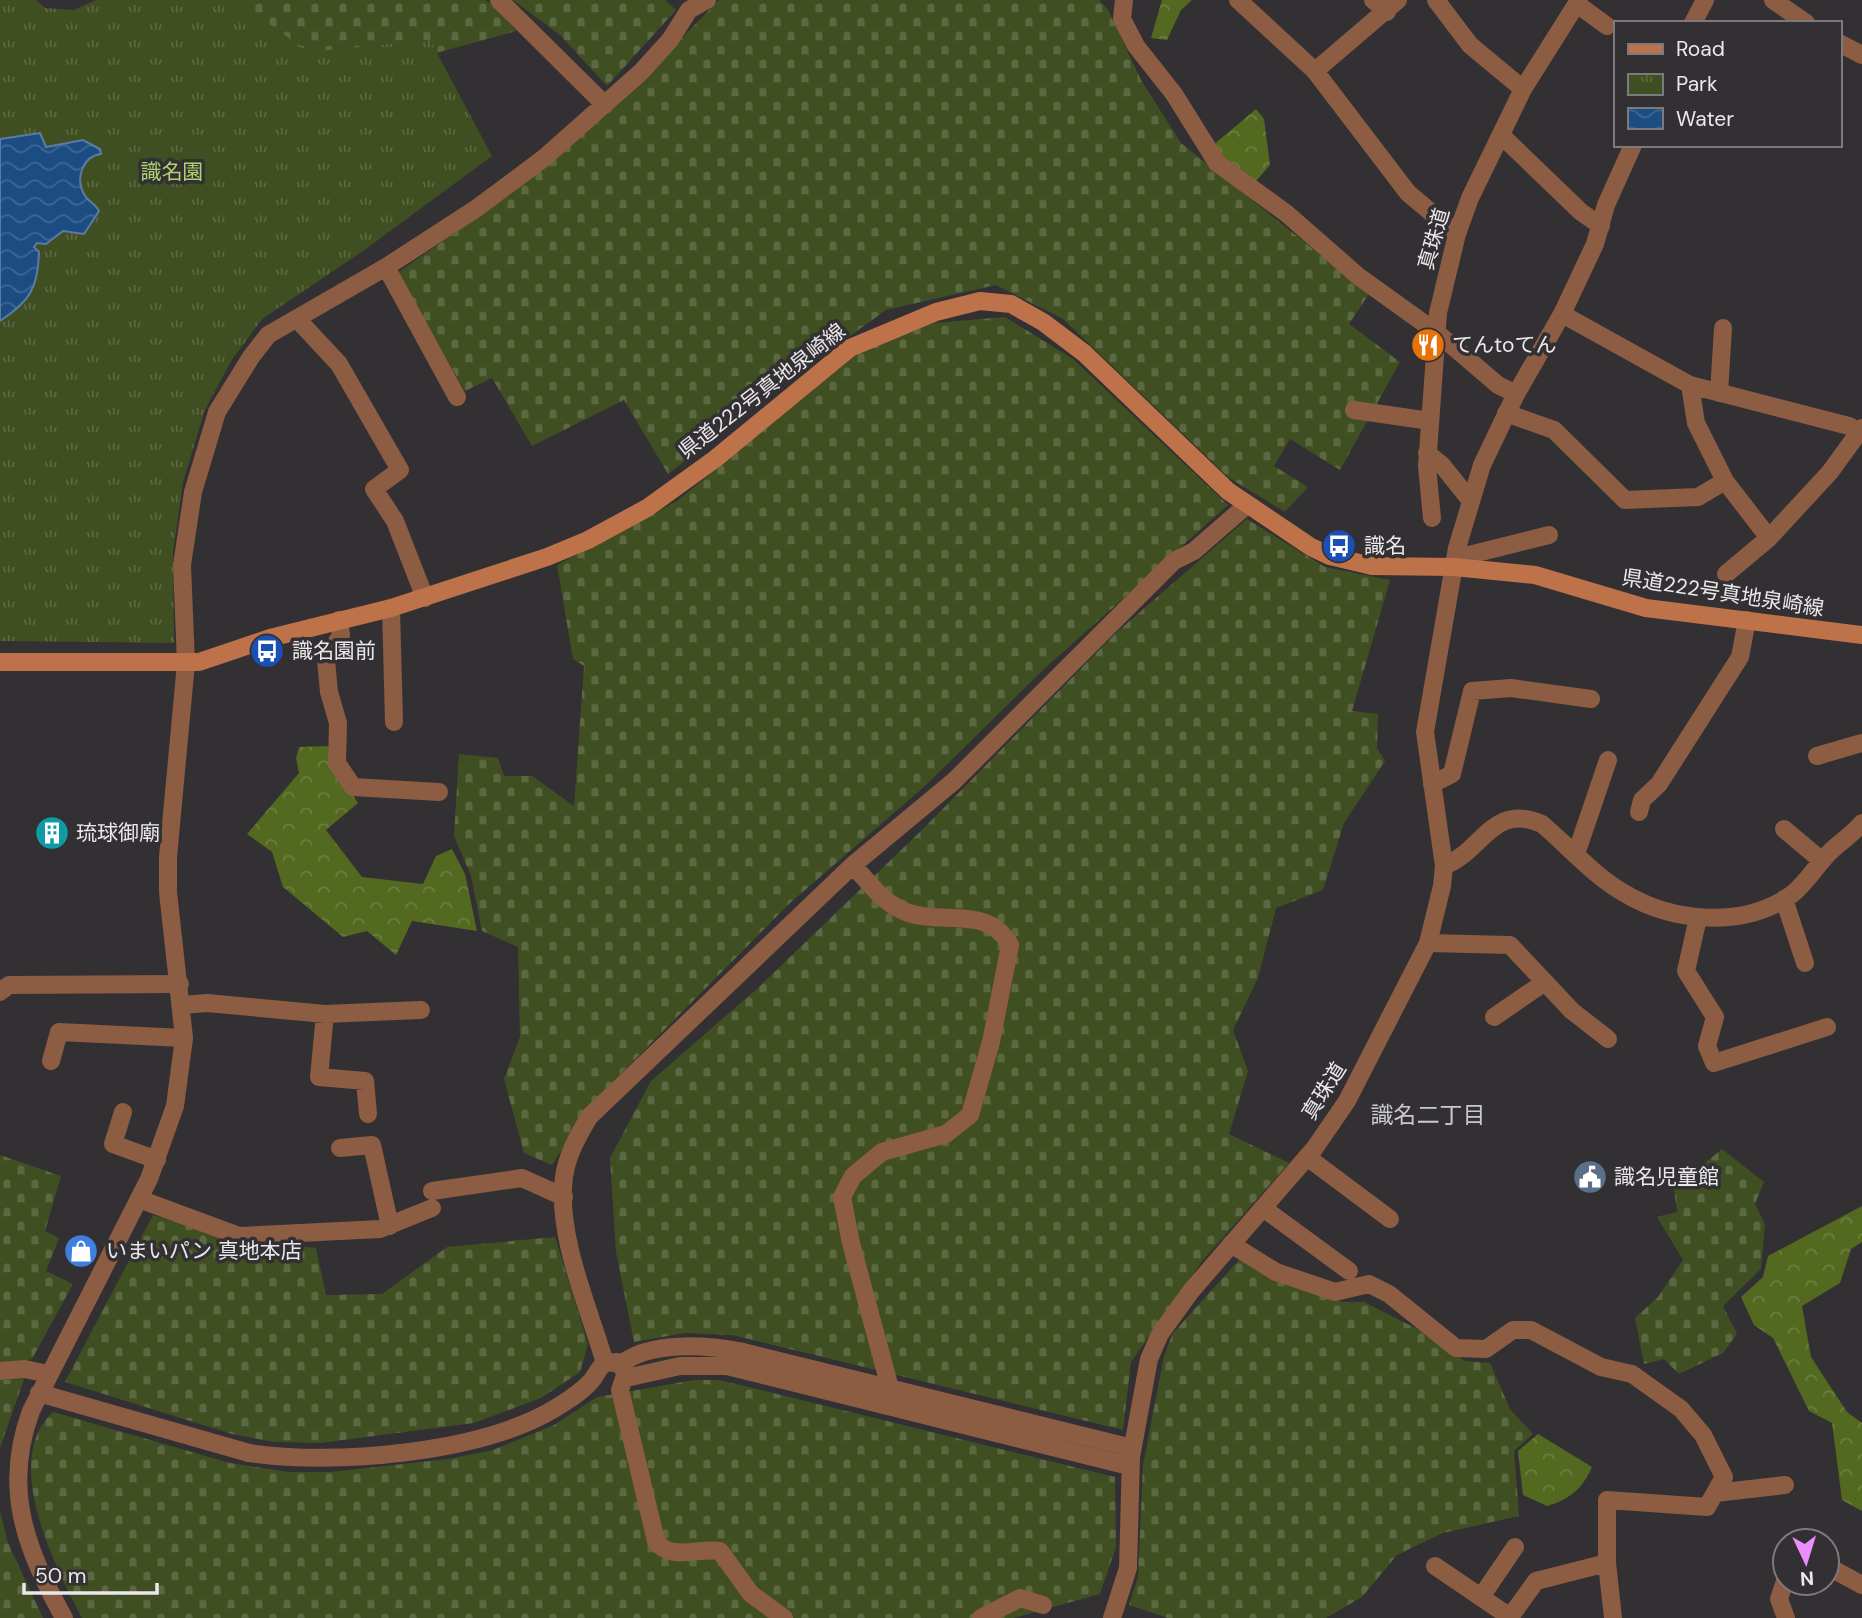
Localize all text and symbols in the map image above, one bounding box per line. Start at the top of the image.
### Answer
legend [1614,21,1841,147]
text: Road [1676,35,1725,63]
text: Park [1676,70,1718,98]
text: Water [1676,105,1734,133]
park label: 識名園 [141,158,204,186]
street label: 真珠道 [1412,205,1456,273]
street label: 県道222号真地泉崎線 [673,317,851,465]
restaurant icon: てんtoてん [1409,326,1447,364]
place label: てんtoてん [1452,331,1556,359]
bus stop icon: 識名 [1320,527,1358,565]
place label: 識名 [1364,532,1406,560]
street label: 県道222号真地泉崎線 [1620,563,1826,623]
bus stop icon: 識名園前 [248,632,286,670]
place label: 識名園前 [292,637,376,665]
building icon: 琉球御廟 [33,814,71,852]
place label: 琉球御廟 [76,819,160,847]
street label: 真珠道 [1295,1057,1353,1125]
district label: 識名二丁目 [1371,1100,1486,1130]
public building icon: 識名児童館 [1571,1158,1609,1196]
place label: 識名児童館 [1614,1163,1719,1191]
shop icon: いまいパン 真地本店 [62,1232,100,1270]
place label: いまいパン 真地本店 [106,1237,302,1265]
north arrow [1771,1527,1841,1597]
scale bar [24,1552,158,1596]
text: 50 m [35,1562,86,1590]
text: N [1799,1566,1815,1591]

